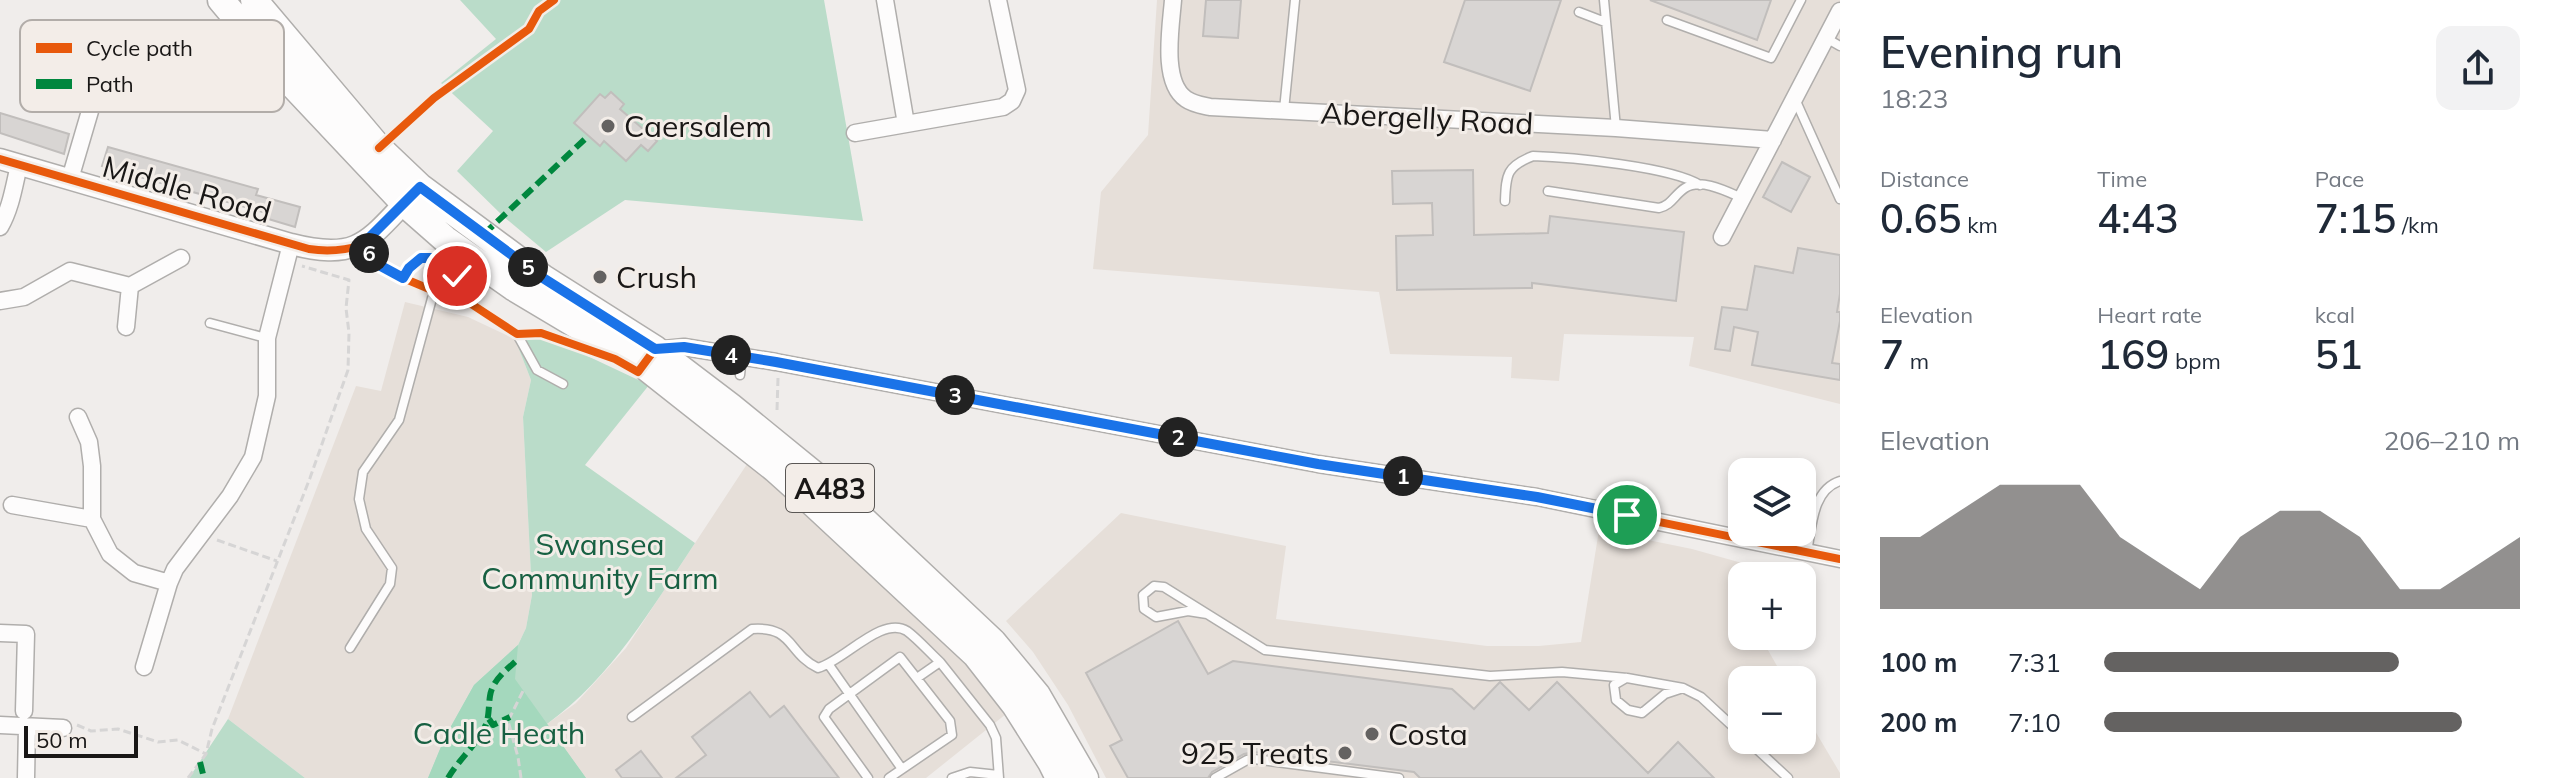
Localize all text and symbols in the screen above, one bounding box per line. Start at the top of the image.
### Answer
legend [20,20,284,112]
text: Evening run [1880,24,2123,79]
button: share [2436,26,2520,110]
text: Cycle path [86,34,193,62]
text: Path [86,70,134,98]
text: 18:23 [1880,82,1948,115]
street label: Abergelly Road [1320,93,1534,143]
place label: Caersalem [624,107,772,145]
marker: Caersalem [599,117,617,135]
street label: Middle Road [98,147,276,231]
text: Distance [1880,165,1969,193]
text: Time [2097,165,2147,193]
text: Pace [2315,165,2364,193]
text: 0.65 [1880,193,1961,243]
text: 4:43 [2097,193,2179,243]
text: 7:15 [2315,193,2396,243]
text: km [1961,211,1998,239]
text: /km [2396,211,2439,239]
pin: 6 [349,233,389,273]
text: 6 [362,239,376,267]
pin [423,242,491,310]
pin: 5 [508,247,548,287]
text: 5 [521,253,535,281]
icon: check [435,254,479,298]
place label: Crush [616,258,697,296]
marker: Crush [591,268,609,286]
text: Elevation [1880,301,1973,329]
text: Heart rate [2097,301,2202,329]
text: kcal [2315,301,2355,329]
text: 7 [1880,329,1904,379]
text: 169 [2097,329,2169,379]
text: 51 [2315,329,2363,379]
pin: 4 [711,335,751,375]
text: 4 [724,341,738,369]
text: m [1904,347,1929,375]
text: bpm [2169,347,2221,375]
pin: 3 [935,375,975,415]
text: 3 [948,381,962,409]
pin: 2 [1158,417,1198,457]
text: 2 [1171,423,1185,451]
text: Elevation [1880,424,1990,457]
text: 206–210 m [2384,424,2520,457]
pin: 1 [1383,456,1423,496]
map controls [1728,458,1816,754]
button: layers [1728,458,1816,546]
text: 1 [1396,462,1410,490]
road number: A483 [786,464,874,512]
pin [1593,481,1661,549]
icon: arrive [1605,493,1649,537]
park label: Swansea Community Farm [481,525,719,597]
button: + [1728,562,1816,650]
text: 100 m [1880,646,1957,679]
text: 7:31 [2008,646,2061,679]
button: − [1728,666,1816,754]
text: 200 m [1880,706,1957,739]
text: 7:10 [2008,706,2061,739]
park label: Cadle Heath [413,714,585,752]
place label: Costa [1388,715,1468,753]
scale bar [24,722,138,758]
marker: Costa [1363,725,1381,743]
text: 50 m [36,726,87,754]
place label: 925 Treats [1181,734,1329,772]
marker: 925 Treats [1336,744,1354,762]

